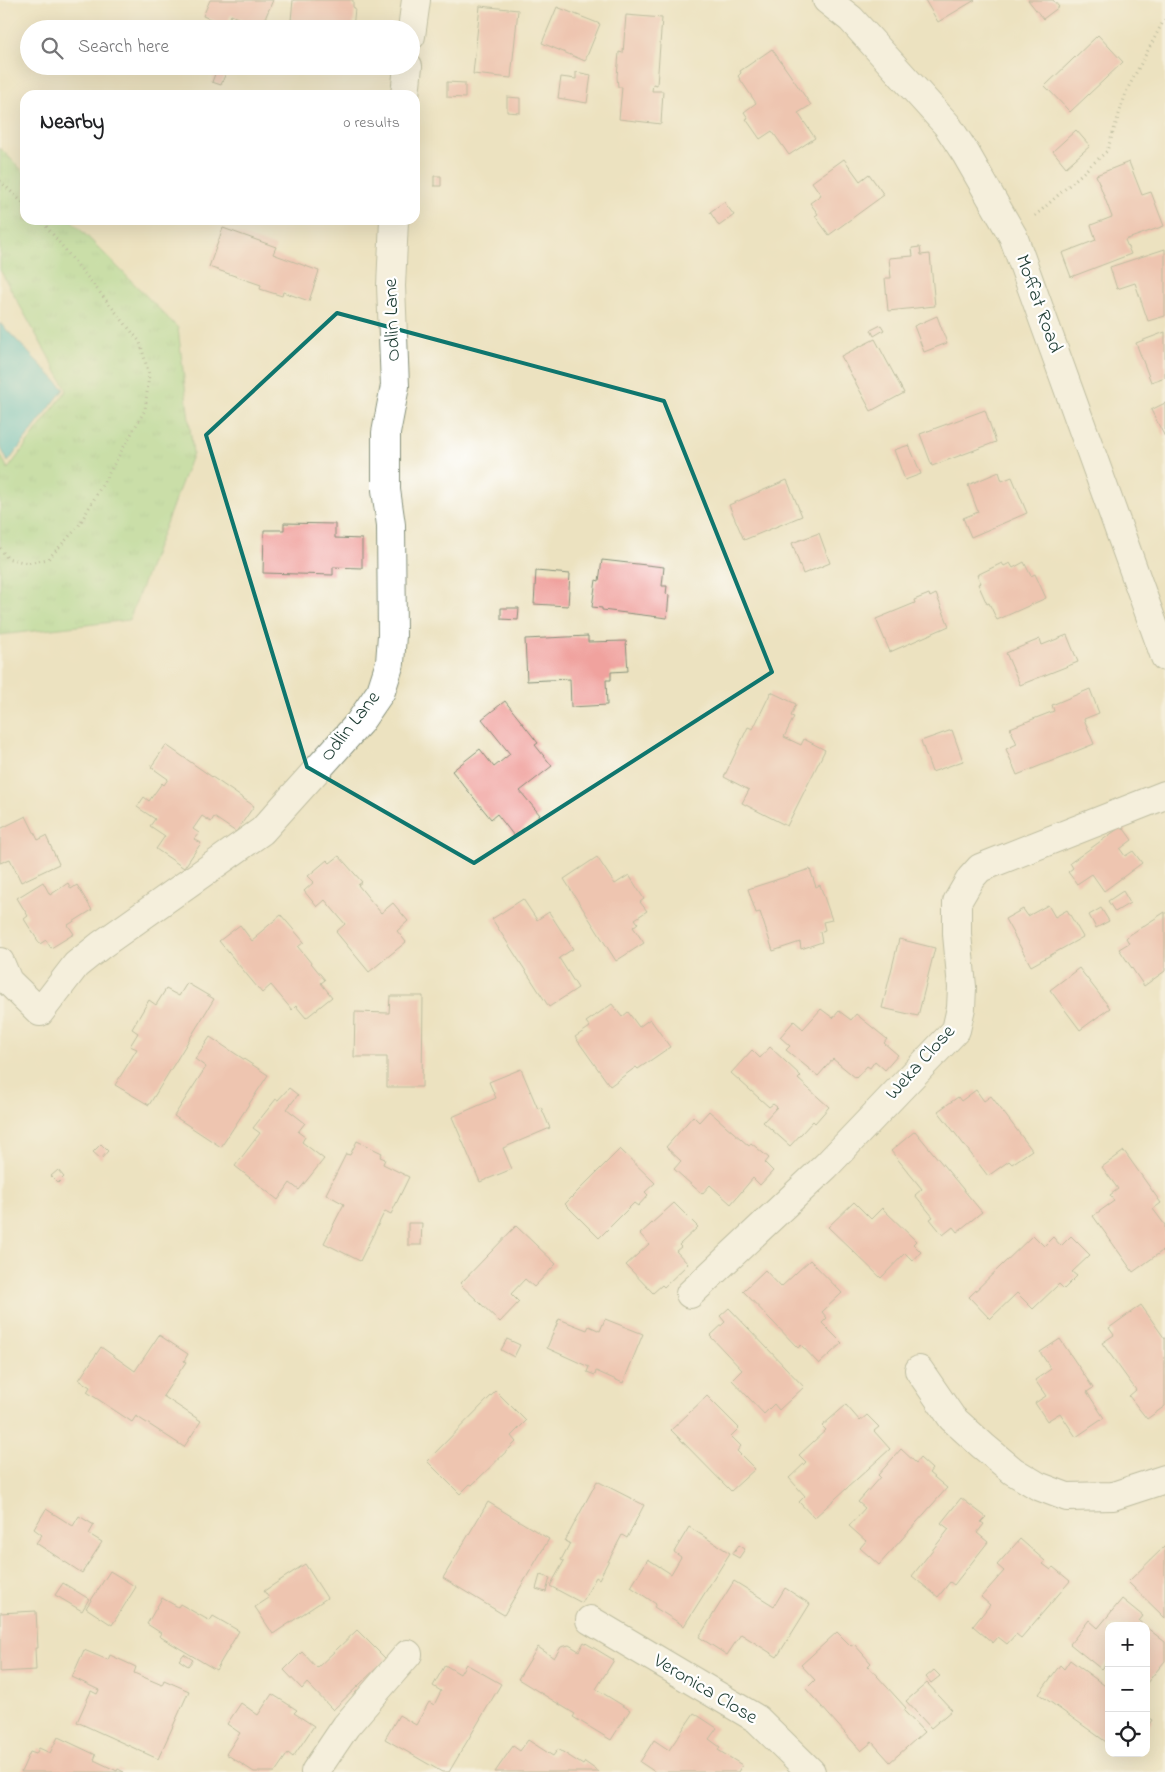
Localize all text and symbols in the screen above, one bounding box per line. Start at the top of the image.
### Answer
search box [20,20,420,75]
icon: search [38,34,66,62]
text: Search here [78,34,169,61]
text: Nearby [40,108,104,138]
text: 0 results [344,111,400,135]
street label: Moffat Road [1007,251,1069,357]
street label: Odlin Lane [377,278,409,362]
street label: Odlin Lane [314,685,388,769]
street label: Weka Close [879,1019,963,1107]
map controls [1105,1622,1150,1757]
button: + [1105,1622,1150,1667]
street label: Veronica Close [647,1647,763,1733]
button: − [1105,1667,1150,1712]
button: locate [1105,1712,1150,1757]

